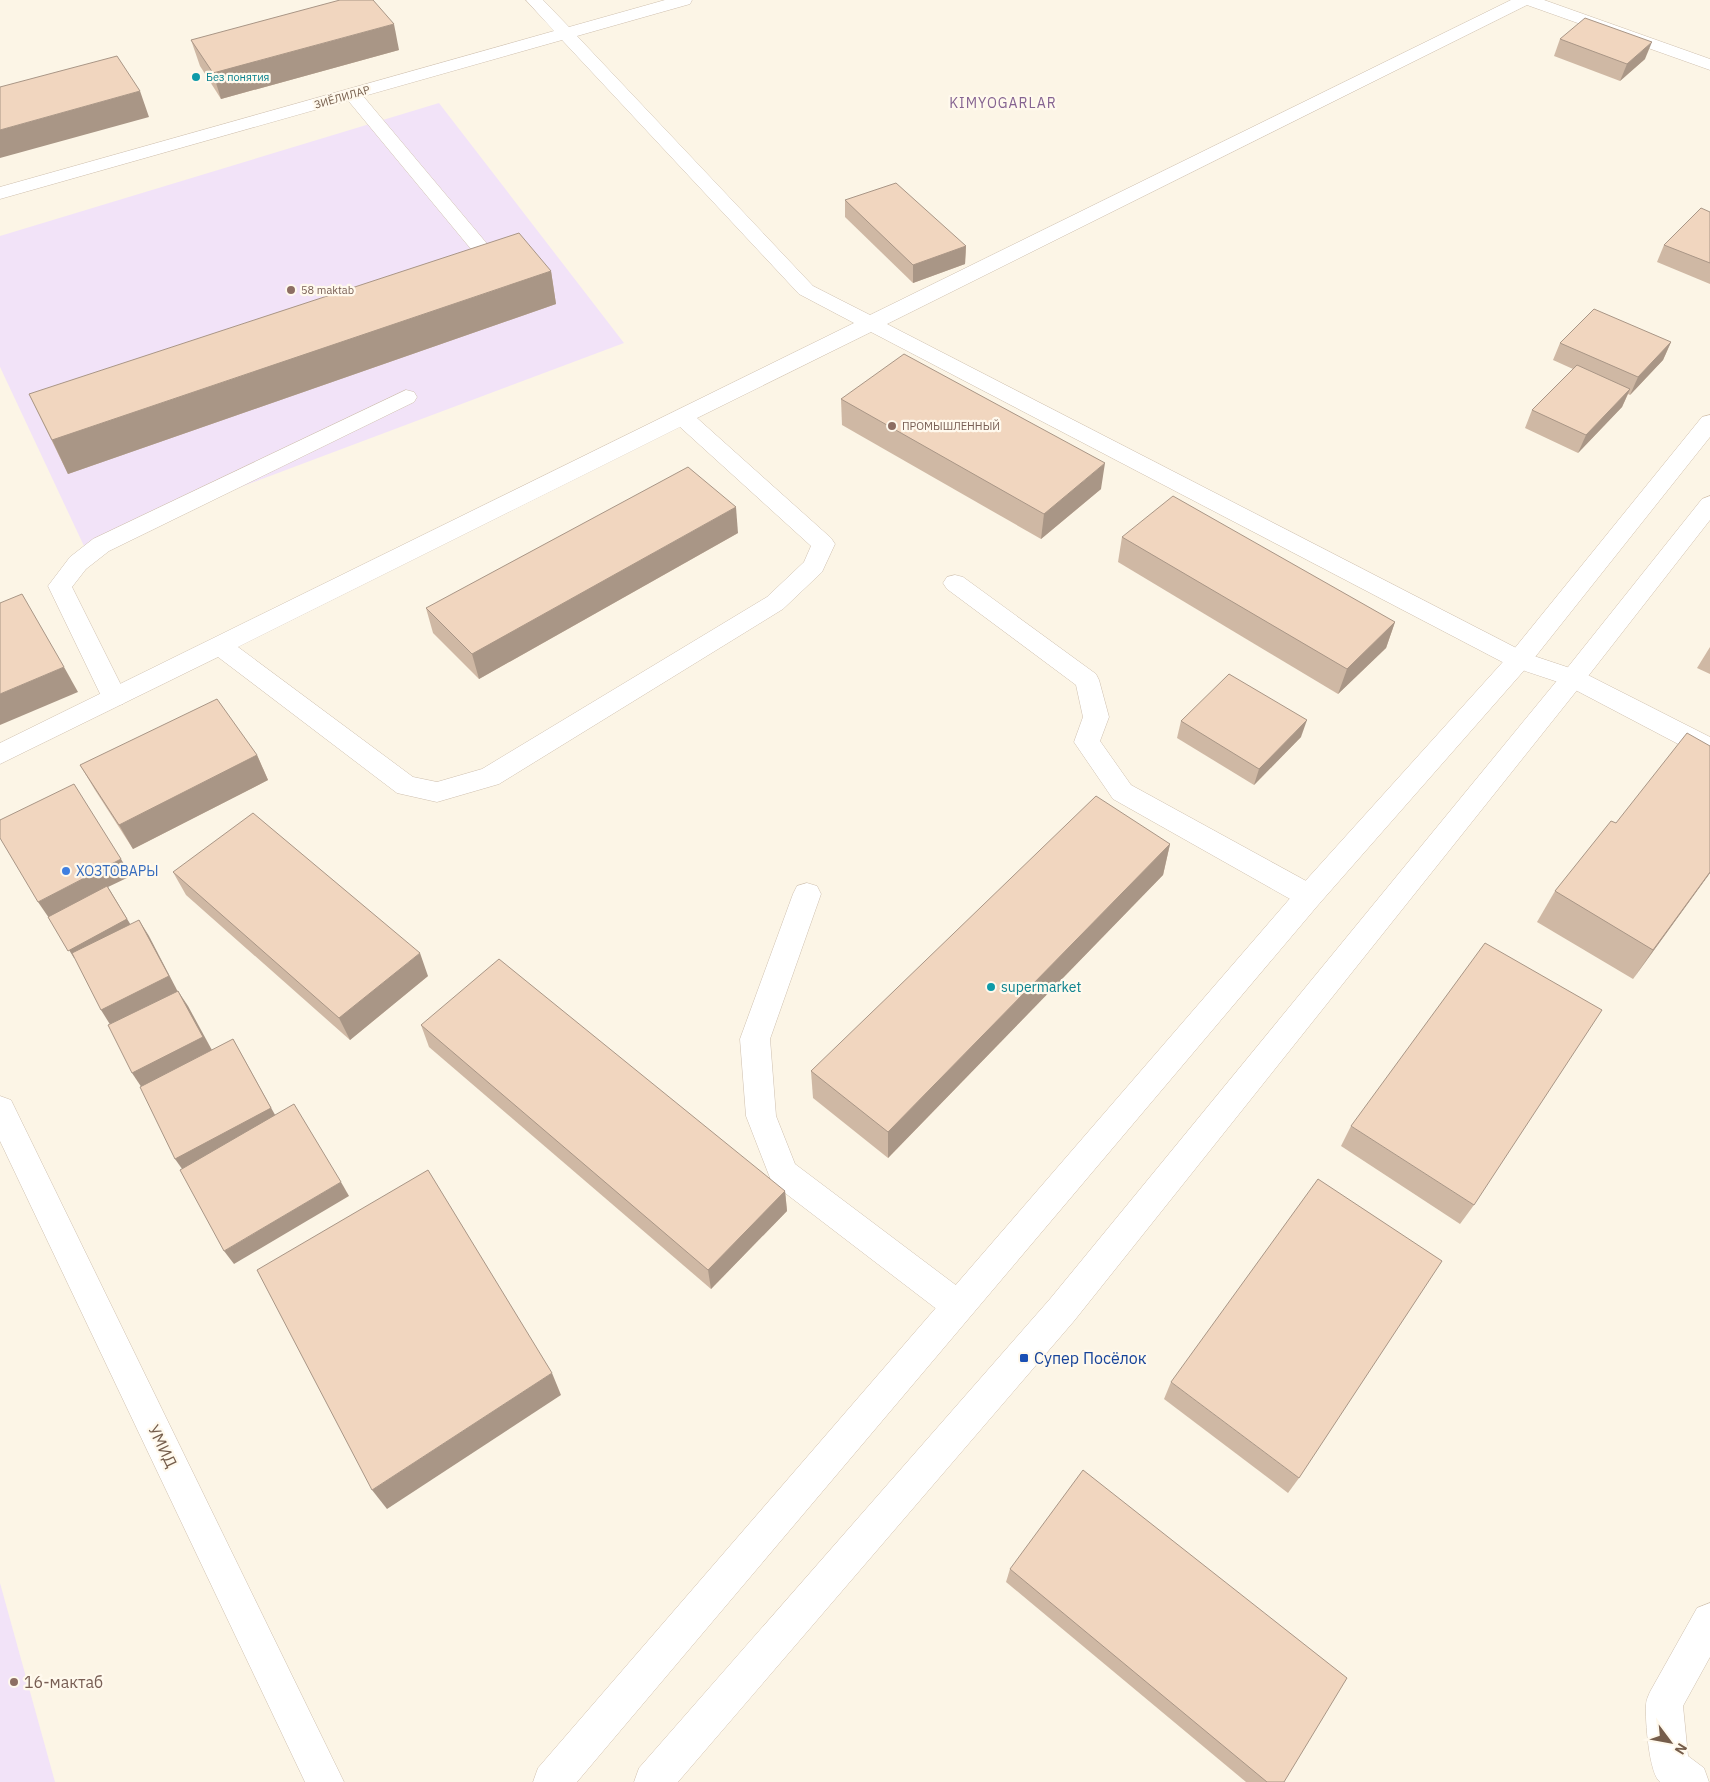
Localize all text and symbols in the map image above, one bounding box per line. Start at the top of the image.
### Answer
place label: Без понятия [206,70,270,84]
marker: Без понятия [190,71,202,83]
street label: ЗИЁЛИЛАР [313,82,372,112]
district label: KIMYOGARLAR [949,94,1057,112]
place label: 58 maktab [301,283,354,297]
marker: 58 maktab [285,284,297,296]
place label: ПРОМЫШЛЕННЫЙ [902,419,1000,433]
marker: ПРОМЫШЛЕННЫЙ [886,420,898,432]
place label: ХОЗТОВАРЫ [76,862,159,880]
marker: ХОЗТОВАРЫ [60,865,72,877]
place label: supermarket [1001,978,1081,996]
marker: supermarket [985,981,997,993]
place label: Супер Посёлок [1034,1348,1147,1368]
marker: Супер Посёлок [1018,1352,1030,1364]
street label: УМИД [144,1421,182,1471]
place label: 16-мактаб [24,1672,103,1692]
marker: 16-мактаб [8,1676,20,1688]
north arrow [1645,1717,1695,1767]
text: N [1671,1740,1691,1758]

